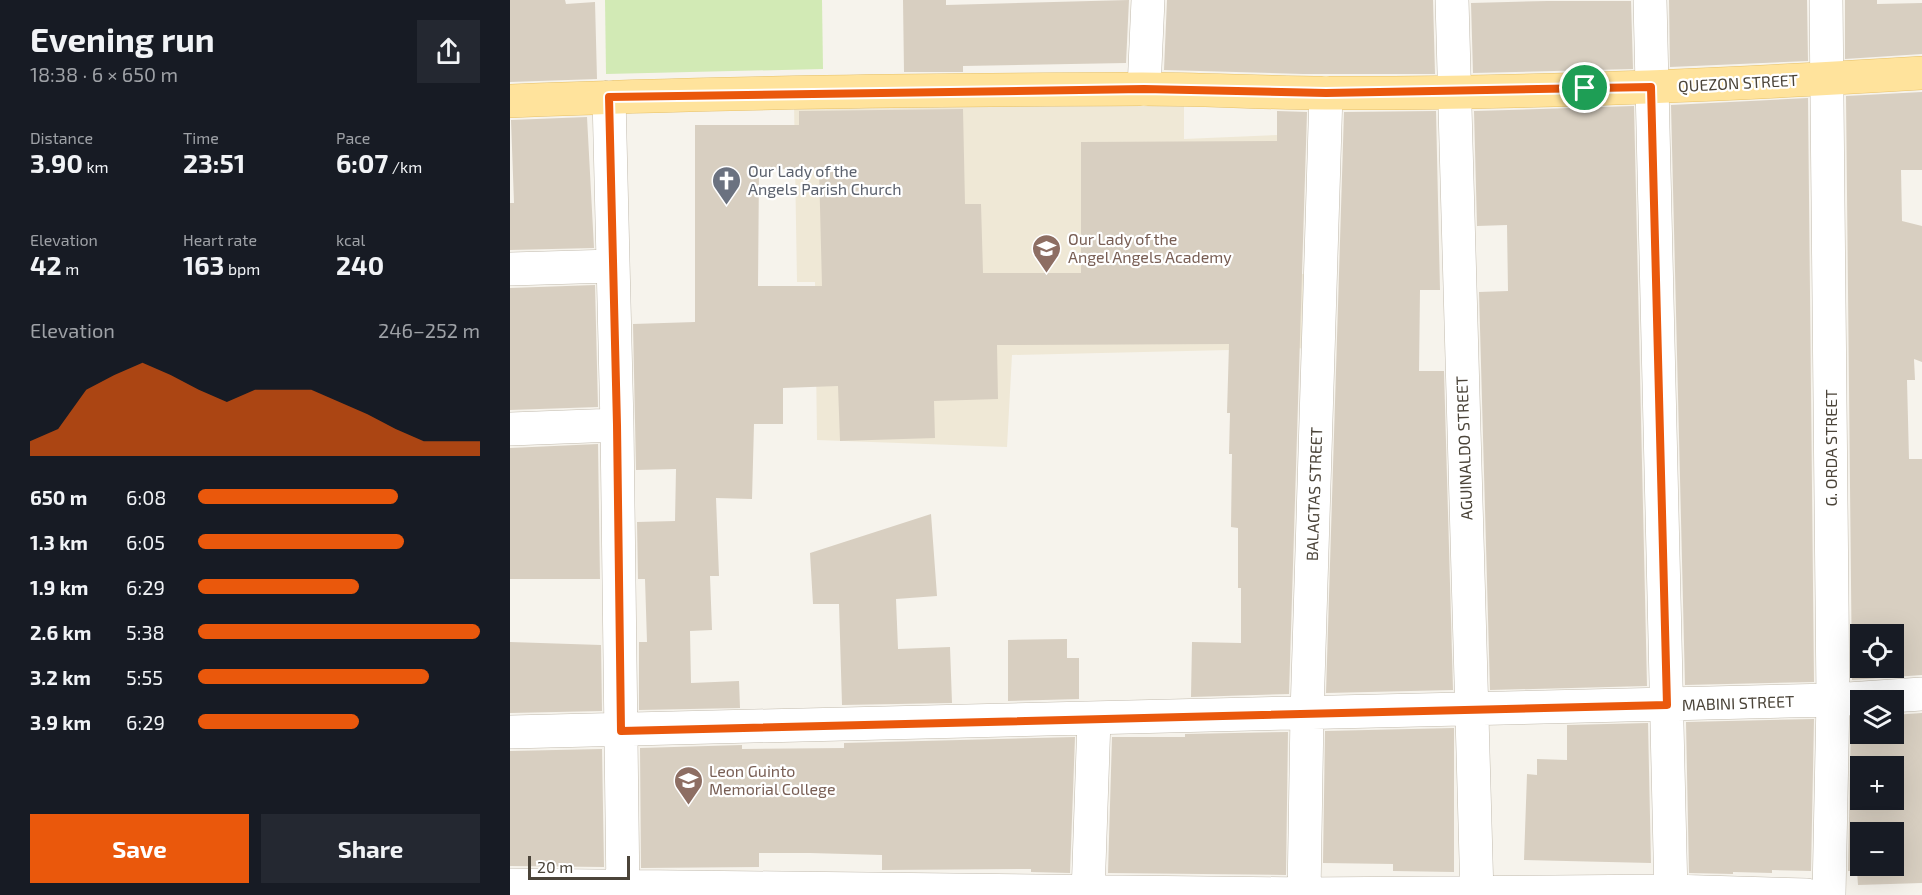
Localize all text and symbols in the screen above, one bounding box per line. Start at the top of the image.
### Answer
text: Evening run [30,19,215,59]
button: share [417,20,480,83]
text: 18:38 · 6 × 650 m [30,62,178,86]
pin [1559,62,1610,113]
street label: QUEZON STREET [1677,70,1799,96]
icon: arrive [1568,71,1601,104]
text: Distance [30,128,93,147]
text: Time [183,128,219,147]
text: Pace [336,128,370,147]
text: 3.90 [30,147,83,178]
text: 23:51 [183,147,245,178]
text: 6:07 [336,147,388,178]
text: km [83,157,109,176]
text: /km [388,157,422,176]
place label: Our Lady of the Angels Parish Church [748,161,902,198]
church icon: Our Lady of the Angels Parish Church [711,164,743,206]
place label: Our Lady of the Angel Angels Academy [1068,229,1232,266]
text: Elevation [30,230,98,249]
text: Heart rate [183,230,257,249]
text: kcal [336,230,365,249]
school or university icon: Our Lady of the Angel Angels Academy [1031,232,1063,274]
text: 42 [30,249,62,280]
text: 163 [183,249,224,280]
text: 240 [336,249,384,280]
text: m [62,259,79,278]
text: bpm [224,259,260,278]
text: Elevation [30,318,115,342]
text: 246–252 m [378,318,480,342]
street label: AGUINALDO STREET [1451,375,1476,521]
street label: G. ORDA STREET [1821,390,1840,506]
street label: BALAGTAS STREET [1302,427,1325,561]
text: 650 m [30,485,87,509]
text: 6:08 [126,485,166,509]
text: 1.3 km [30,530,88,554]
text: 6:05 [126,530,165,554]
text: 1.9 km [30,575,88,599]
text: 6:29 [126,575,165,599]
text: 2.6 km [30,620,91,644]
text: 5:38 [126,620,165,644]
map controls [1850,624,1904,876]
button: locate [1850,624,1904,678]
text: 3.2 km [30,665,91,689]
text: 5:55 [126,665,163,689]
button: layers [1850,690,1904,744]
street label: MABINI STREET [1681,691,1795,714]
text: 3.9 km [30,710,91,734]
text: 6:29 [126,710,165,734]
button: + [1850,756,1904,810]
place label: Leon Guinto Memorial College [709,761,836,798]
school or university icon: Leon Guinto Memorial College [672,764,704,806]
button: Save [30,814,249,883]
button: Share [261,814,480,883]
button: − [1850,822,1904,876]
scale bar [528,853,630,880]
text: 20 m [537,857,573,876]

